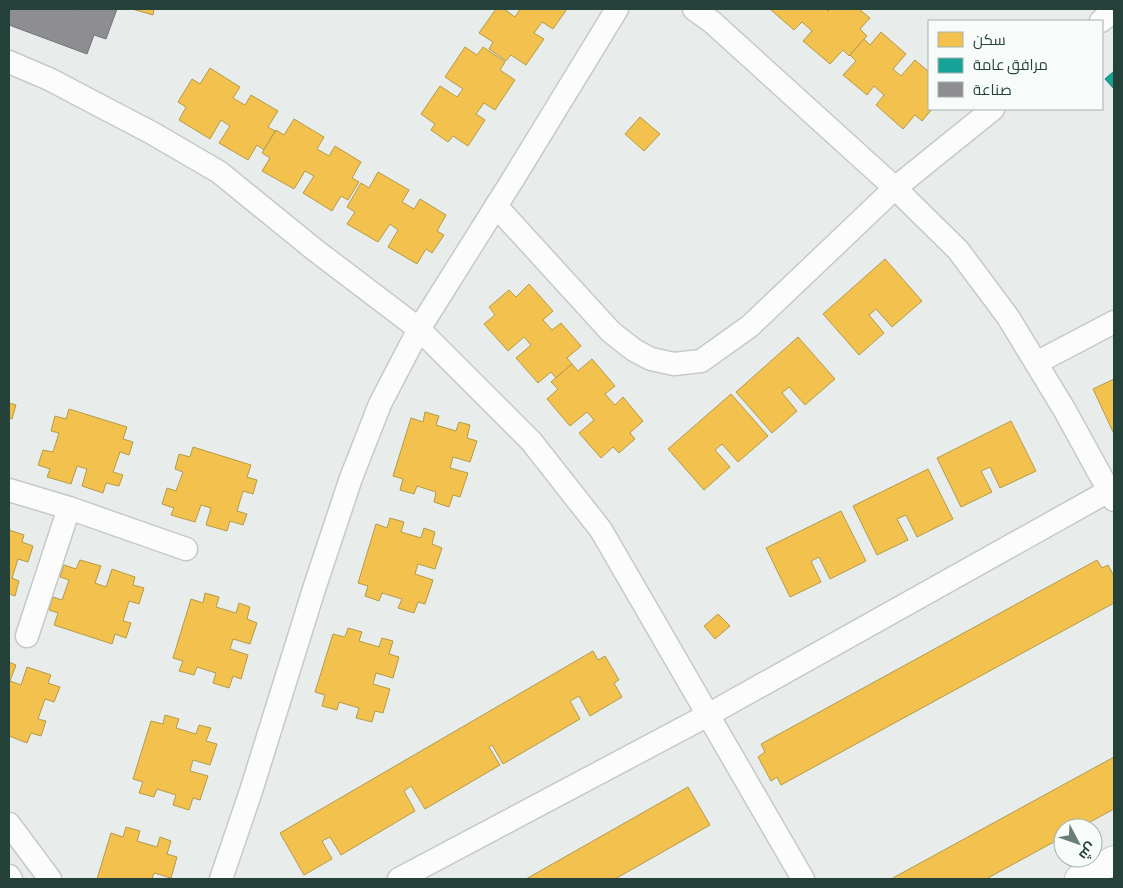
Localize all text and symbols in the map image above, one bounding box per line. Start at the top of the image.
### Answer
legend [928,20,1103,110]
text: سكن [973,33,1006,50]
text: مرافق عامة [973,58,1048,75]
text: صناعة [973,83,1012,98]
north arrow [1053,818,1103,868]
text: ش [1075,839,1100,864]

